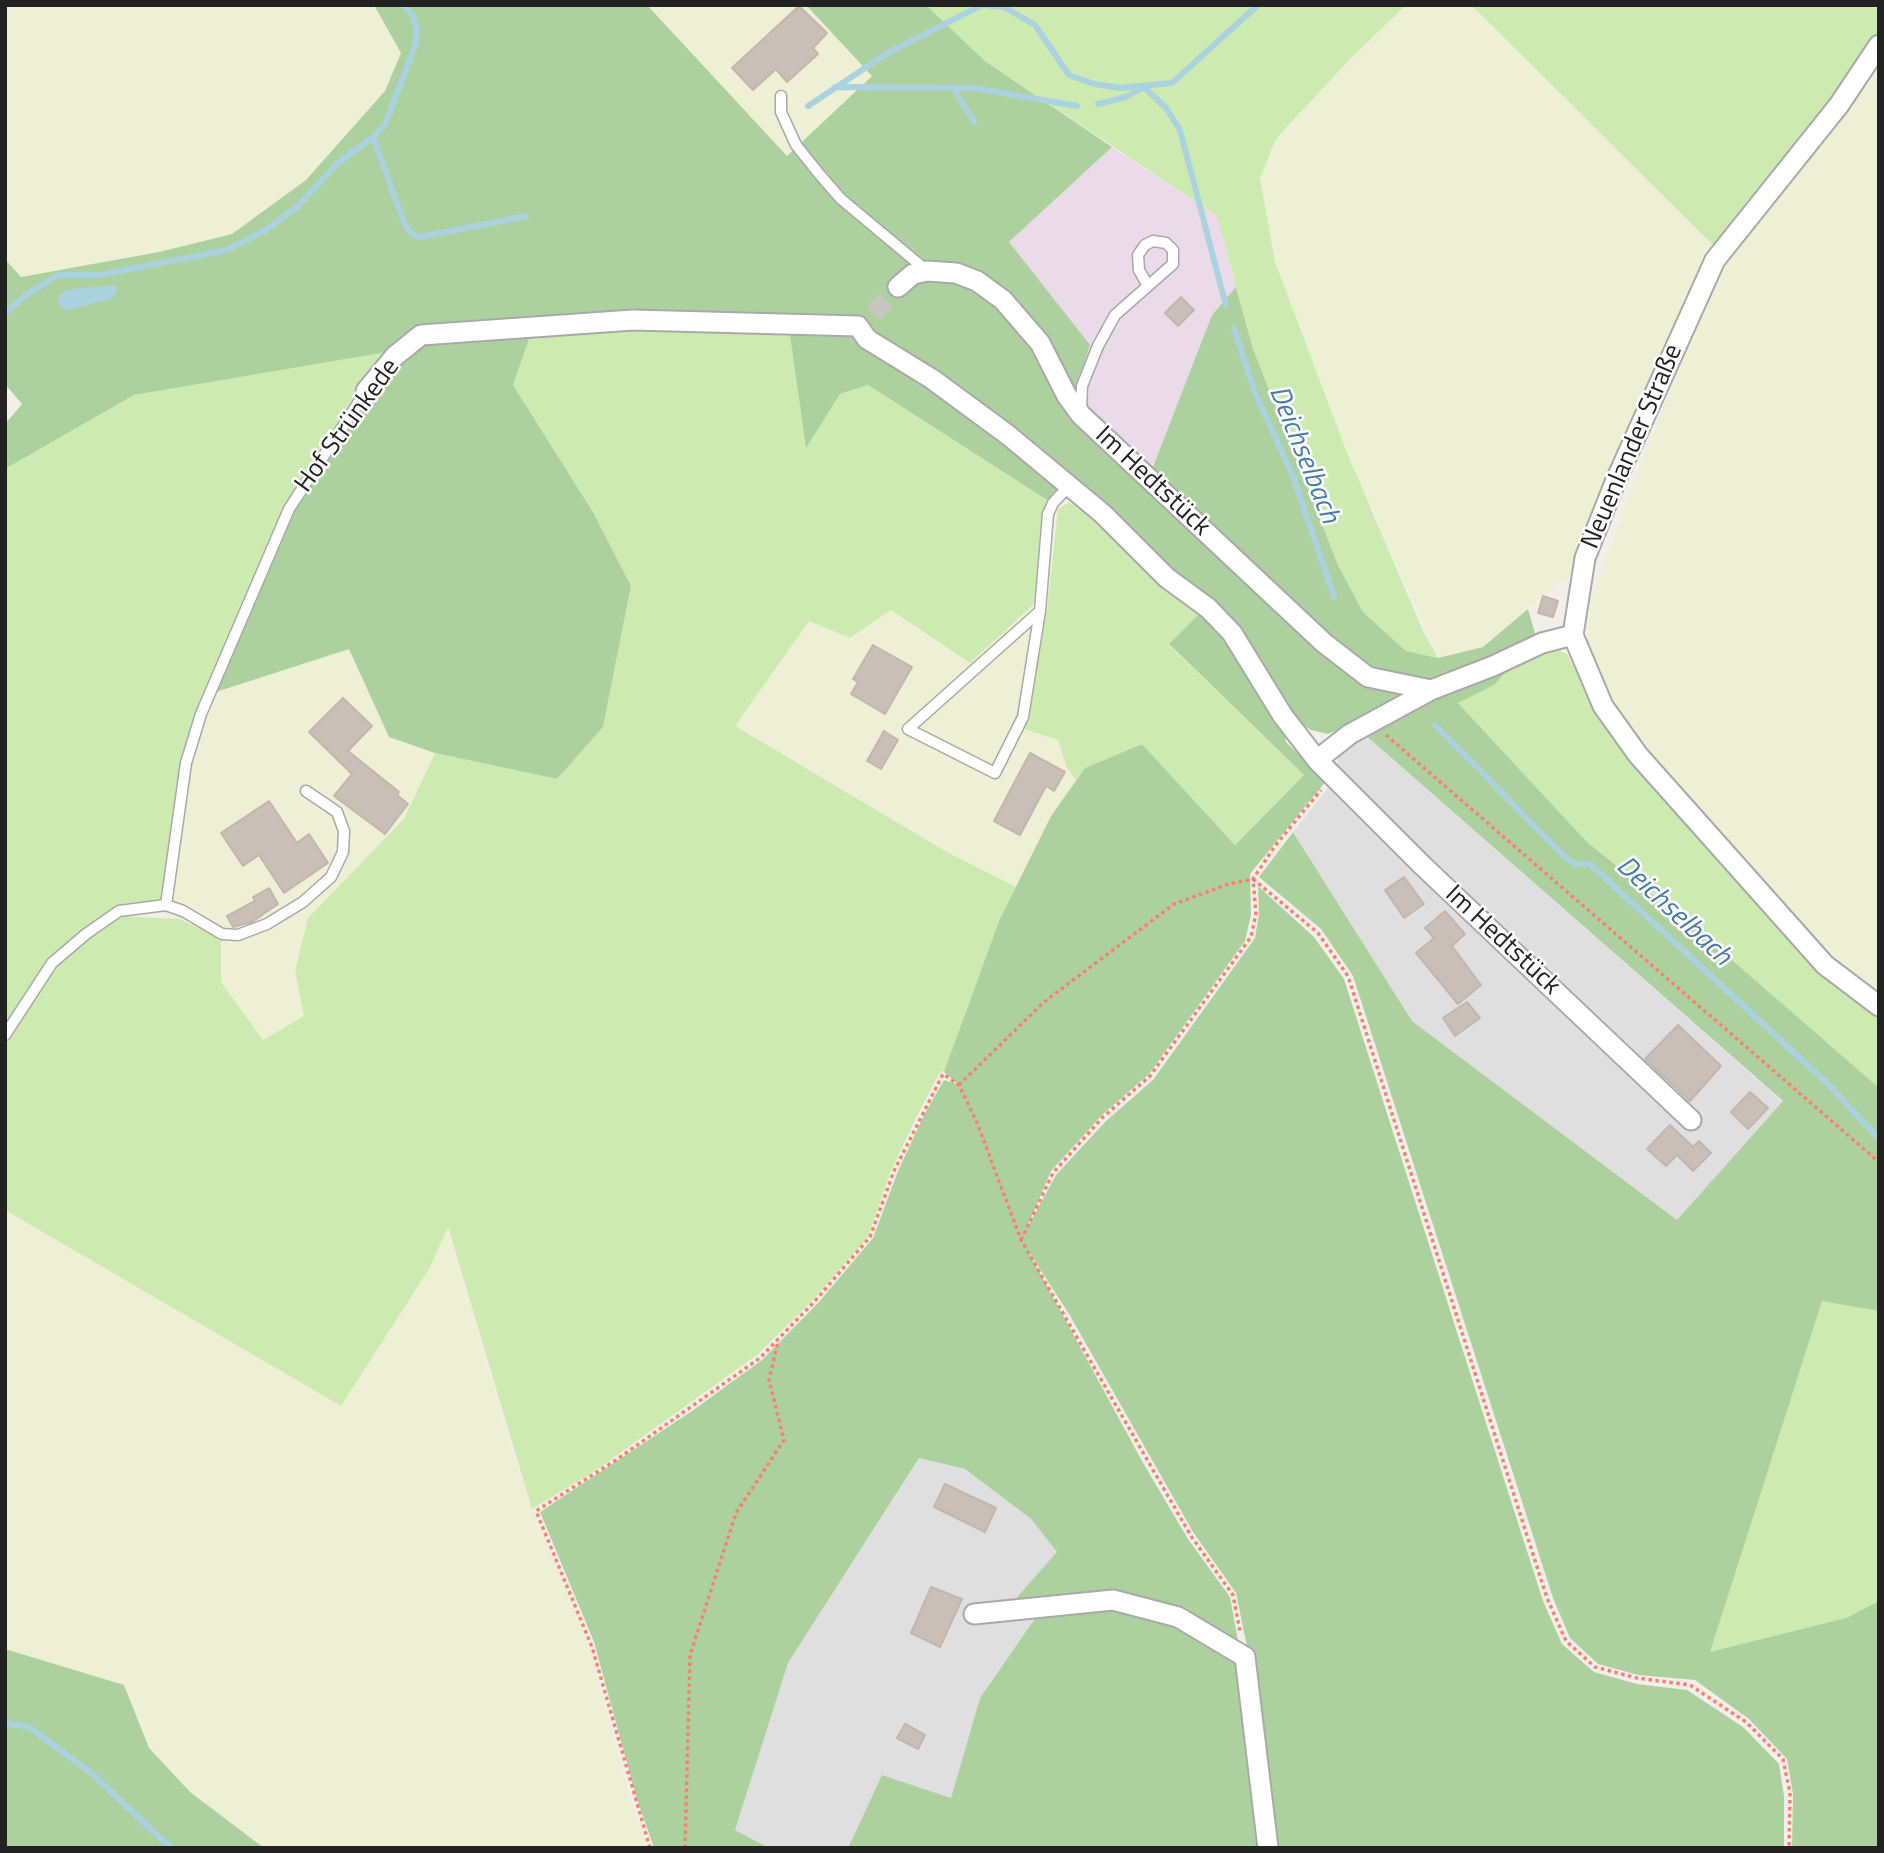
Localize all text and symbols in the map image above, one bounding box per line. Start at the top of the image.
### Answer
street label: Neuenlander Straße [1576,340,1690,554]
street label: Hof Strünkede [289,353,407,499]
water label: Deichselbach [1260,381,1346,529]
street label: Im Hedtstück [1088,421,1216,543]
water label: Deichselbach [1608,850,1738,974]
street label: Im Hedtstück [1438,880,1566,1002]

